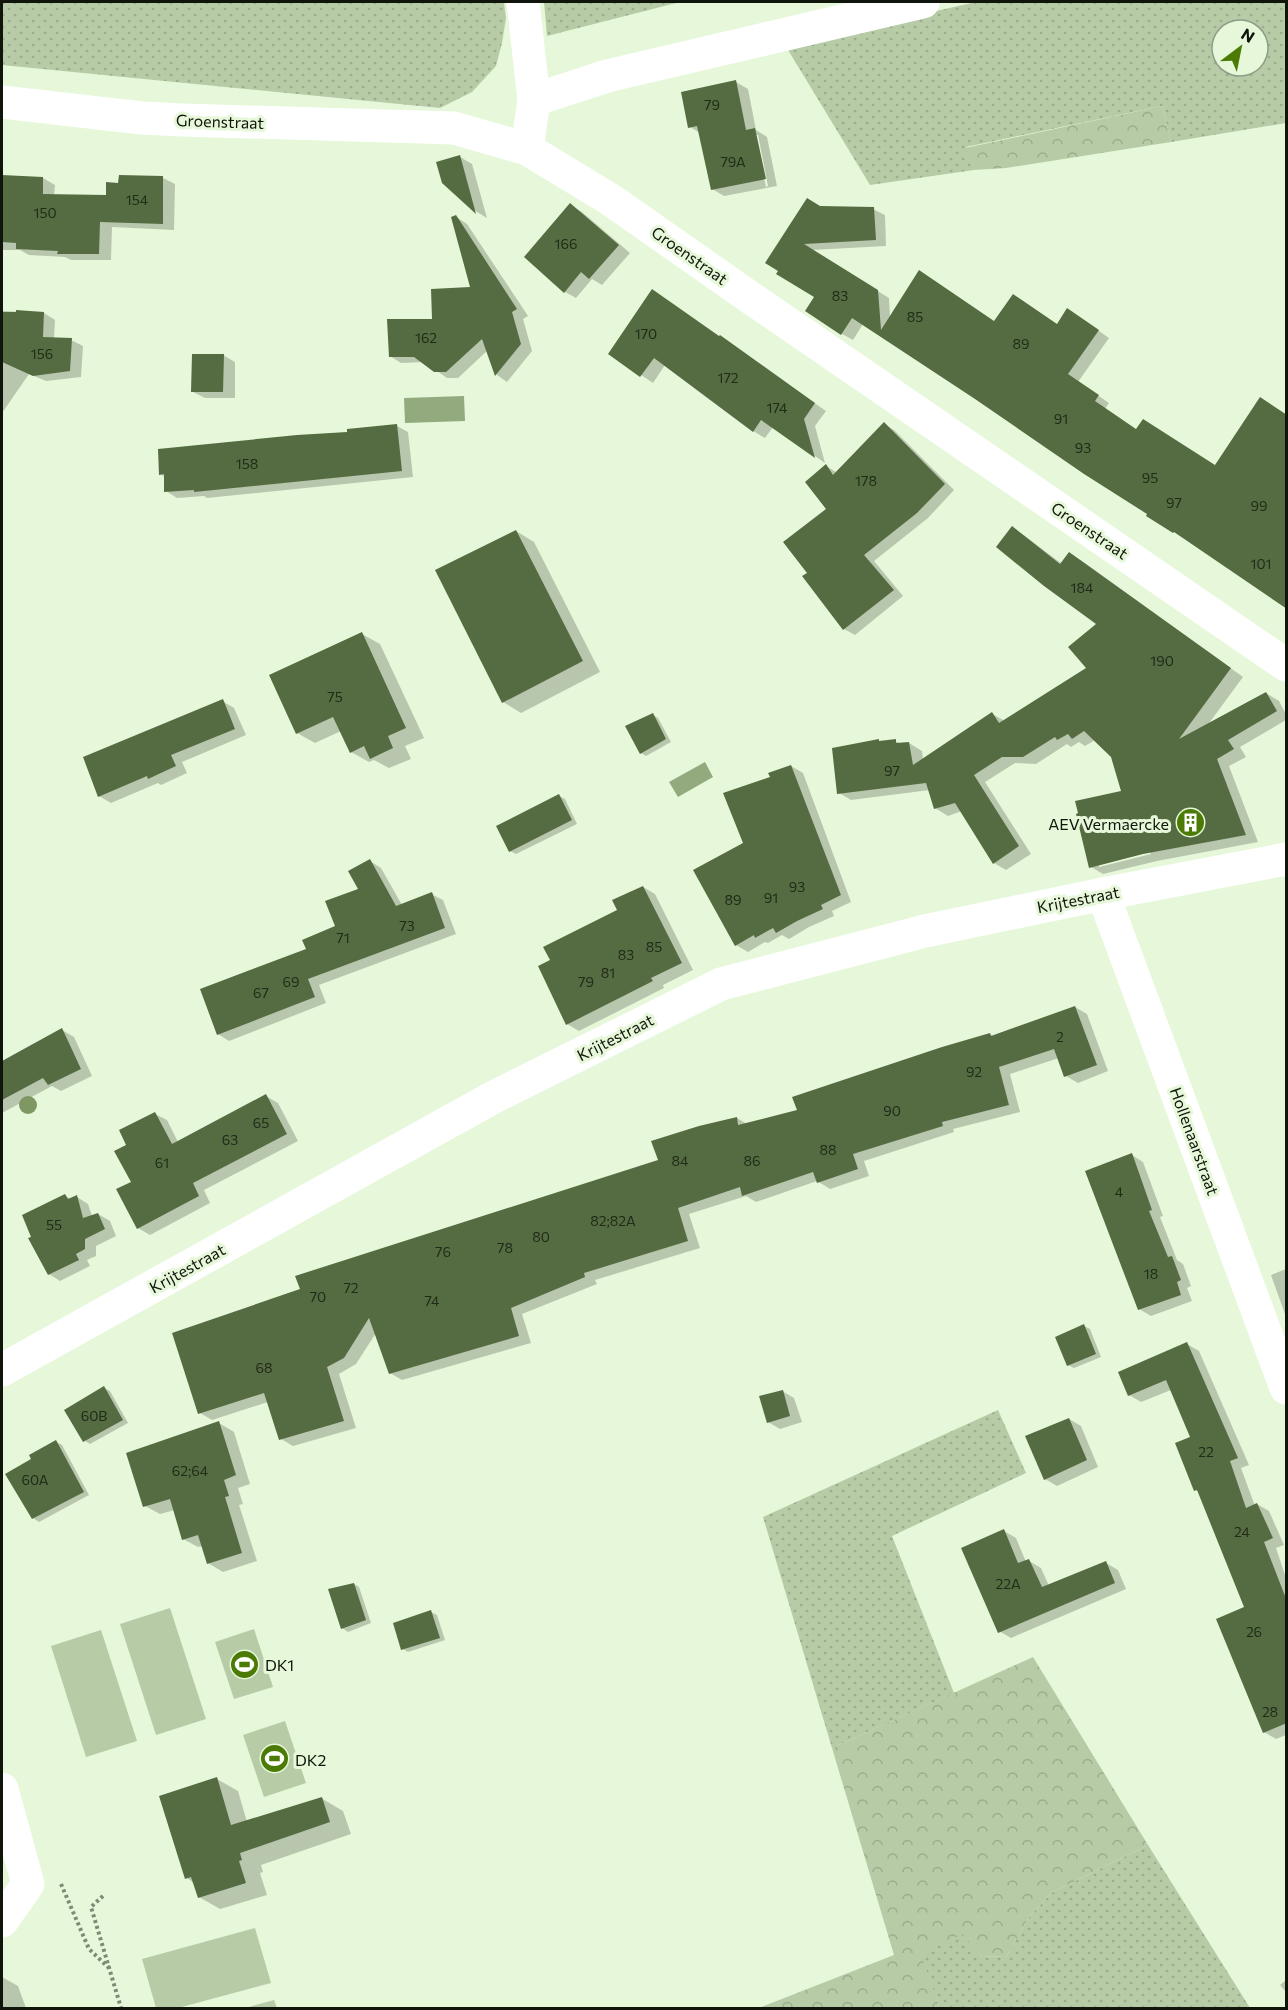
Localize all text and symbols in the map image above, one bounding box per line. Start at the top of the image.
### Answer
north arrow [1210,18,1270,78]
text: N [1238,24,1258,46]
house number: 79 [704,96,720,113]
street label: Groenstraat [176,110,265,132]
house number: 79A [720,153,746,170]
house number: 154 [126,191,149,208]
house number: 150 [33,204,57,221]
street label: Groenstraat [648,222,732,288]
house number: 166 [555,235,577,252]
house number: 83 [832,287,848,304]
house number: 85 [907,308,923,325]
house number: 170 [635,325,657,342]
house number: 162 [415,329,437,346]
house number: 89 [1013,335,1030,352]
house number: 156 [31,345,53,362]
house number: 172 [717,369,739,386]
house number: 174 [767,399,788,416]
house number: 91 [1054,410,1068,427]
house number: 93 [1075,439,1091,456]
house number: 158 [236,455,258,472]
house number: 95 [1142,469,1158,486]
house number: 178 [855,472,877,489]
house number: 97 [1166,494,1182,511]
street label: Groenstraat [1048,497,1132,563]
house number: 99 [1251,497,1268,514]
house number: 101 [1250,555,1272,572]
house number: 184 [1071,579,1094,596]
house number: 190 [1150,652,1174,669]
house number: 75 [327,688,343,705]
house number: 97 [884,762,900,779]
building icon: AEV Vermaercke [1174,807,1206,839]
place label: AEV Vermaercke [1048,814,1169,833]
house number: 93 [789,878,805,895]
street label: Krijtestraat [1035,882,1121,916]
house number: 91 [764,889,778,906]
house number: 89 [725,891,742,908]
house number: 73 [399,917,415,934]
house number: 71 [336,929,350,946]
house number: 85 [646,938,662,955]
house number: 83 [618,946,634,963]
house number: 81 [601,964,615,981]
house number: 69 [283,973,299,990]
house number: 79 [578,973,594,990]
house number: 67 [253,984,269,1001]
street label: Krijtestraat [573,1009,657,1064]
house number: 2 [1056,1028,1064,1045]
house number: 92 [966,1063,982,1080]
street label: Hollenaarstraat [1167,1084,1223,1198]
house number: 90 [883,1102,901,1119]
house number: 65 [253,1114,269,1131]
house number: 63 [222,1131,238,1148]
house number: 88 [820,1141,837,1158]
house number: 84 [672,1152,689,1169]
house number: 86 [744,1152,761,1169]
house number: 61 [155,1154,169,1171]
house number: 4 [1115,1183,1124,1200]
house number: 82;82A [590,1212,636,1229]
house number: 55 [46,1216,62,1233]
house number: 80 [532,1228,550,1245]
street label: Krijtestraat [146,1239,229,1297]
house number: 78 [497,1239,513,1256]
house number: 76 [435,1243,451,1260]
house number: 18 [1144,1265,1158,1282]
house number: 72 [343,1279,359,1296]
house number: 70 [310,1288,326,1305]
house number: 74 [425,1292,440,1309]
house number: 68 [256,1359,273,1376]
house number: 60B [81,1407,107,1424]
house number: 22 [1198,1443,1214,1460]
house number: 62;64 [172,1462,209,1479]
house number: 60A [22,1471,49,1488]
house number: 24 [1234,1523,1251,1540]
house number: 22A [995,1575,1021,1592]
house number: 26 [1246,1623,1262,1640]
sports icon: DK1 [228,1648,260,1680]
place label: DK1 [265,1655,294,1674]
house number: 28 [1262,1703,1278,1720]
sports icon: DK2 [258,1743,290,1775]
place label: DK2 [295,1750,327,1769]

